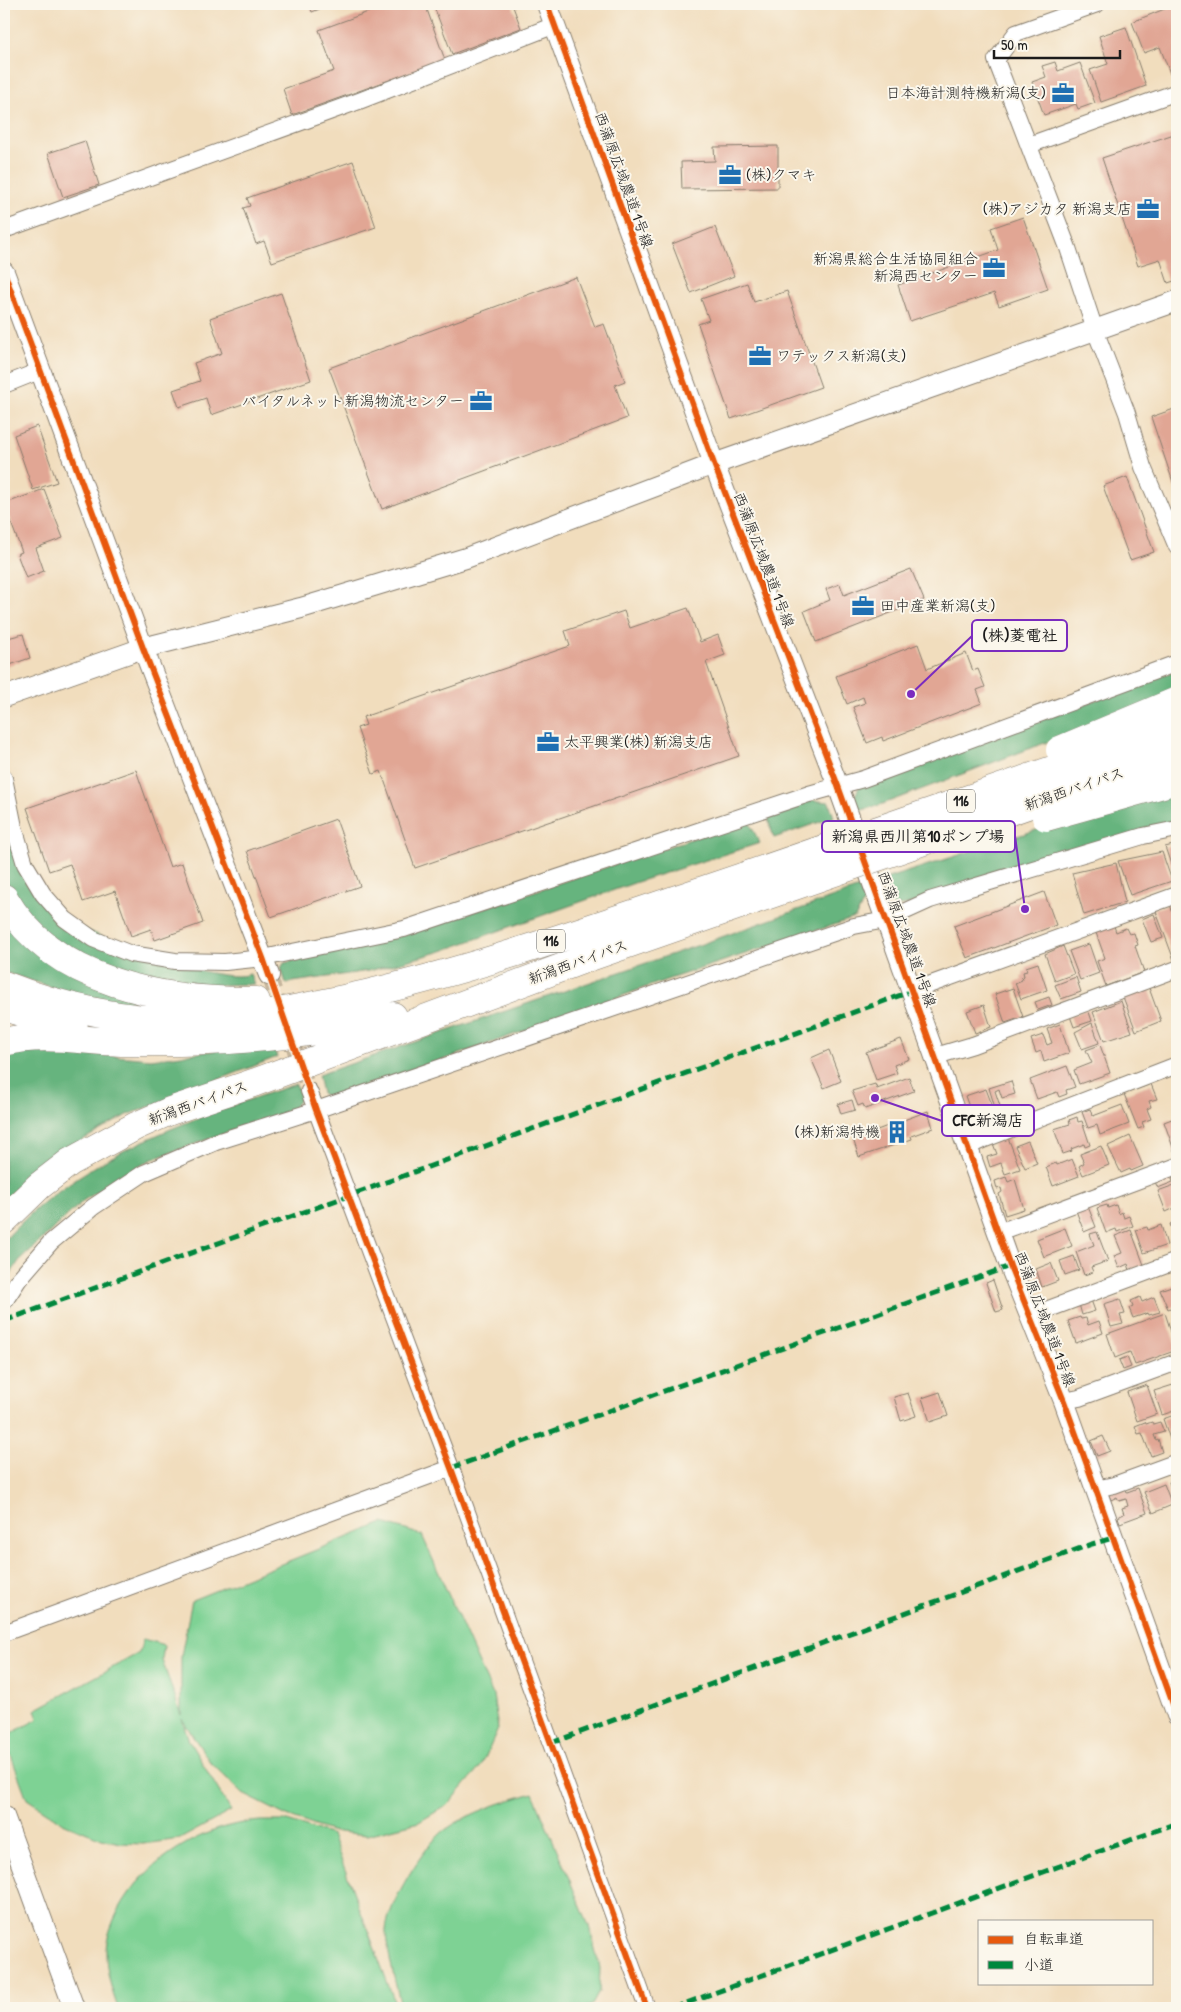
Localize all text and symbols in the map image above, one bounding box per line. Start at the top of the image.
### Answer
scale bar [994,28,1120,60]
text: 50 m [1001,34,1028,55]
office icon: 日本海計測特機新潟(支) [1050,80,1076,106]
place label: 日本海計測特機新潟(支) [886,82,1046,103]
street label: 西蒲原広域農道 1号線 [590,109,659,251]
office icon: (株)クマキ [717,162,743,188]
place label: (株)クマキ [746,164,816,185]
office icon: (株)アジカタ 新潟支店 [1135,196,1161,222]
place label: (株)アジカタ 新潟支店 [983,198,1132,219]
place label: 新潟県総合生活協同組合 新潟西センター [813,248,978,286]
office icon: 新潟県総合生活協同組合 新潟西センター [981,255,1007,281]
office icon: ワテックス新潟(支) [747,343,773,369]
place label: ワテックス新潟(支) [776,345,906,366]
office icon: バイタルネット新潟物流センター [468,388,494,414]
place label: バイタルネット新潟物流センター [241,390,464,411]
street label: 西蒲原広域農道 1号線 [729,489,800,631]
office icon: 田中産業新潟(支) [850,593,876,619]
place label: 田中産業新潟(支) [880,595,995,616]
callout: (株)菱電社 [972,620,1067,651]
text: (株)菱電社 [982,624,1058,646]
office icon: 太平興業(株) 新潟支店 [535,729,561,755]
place label: 太平興業(株) 新潟支店 [564,731,713,752]
street label: 新潟西バイパス [1021,762,1127,815]
road number: 116 [947,789,975,812]
callout: 新潟県西川第10ポンプ場 [822,821,1015,852]
text: 新潟県西川第10ポンプ場 [832,825,1004,847]
street label: 西蒲原広域農道 1号線 [873,868,942,1010]
road number: 116 [537,929,565,952]
street label: 新潟西バイパス [525,934,631,989]
street label: 新潟西バイパス [145,1075,251,1130]
callout: CFC新潟店 [942,1105,1034,1136]
text: CFC新潟店 [952,1109,1024,1131]
building icon: (株)新潟特機 [884,1119,910,1145]
place label: (株)新潟特機 [795,1121,880,1142]
street label: 西蒲原広域農道 1号線 [1010,1248,1081,1390]
legend [978,1920,1154,1984]
text: 自転車道 [1024,1928,1084,1949]
text: 小道 [1024,1954,1054,1975]

